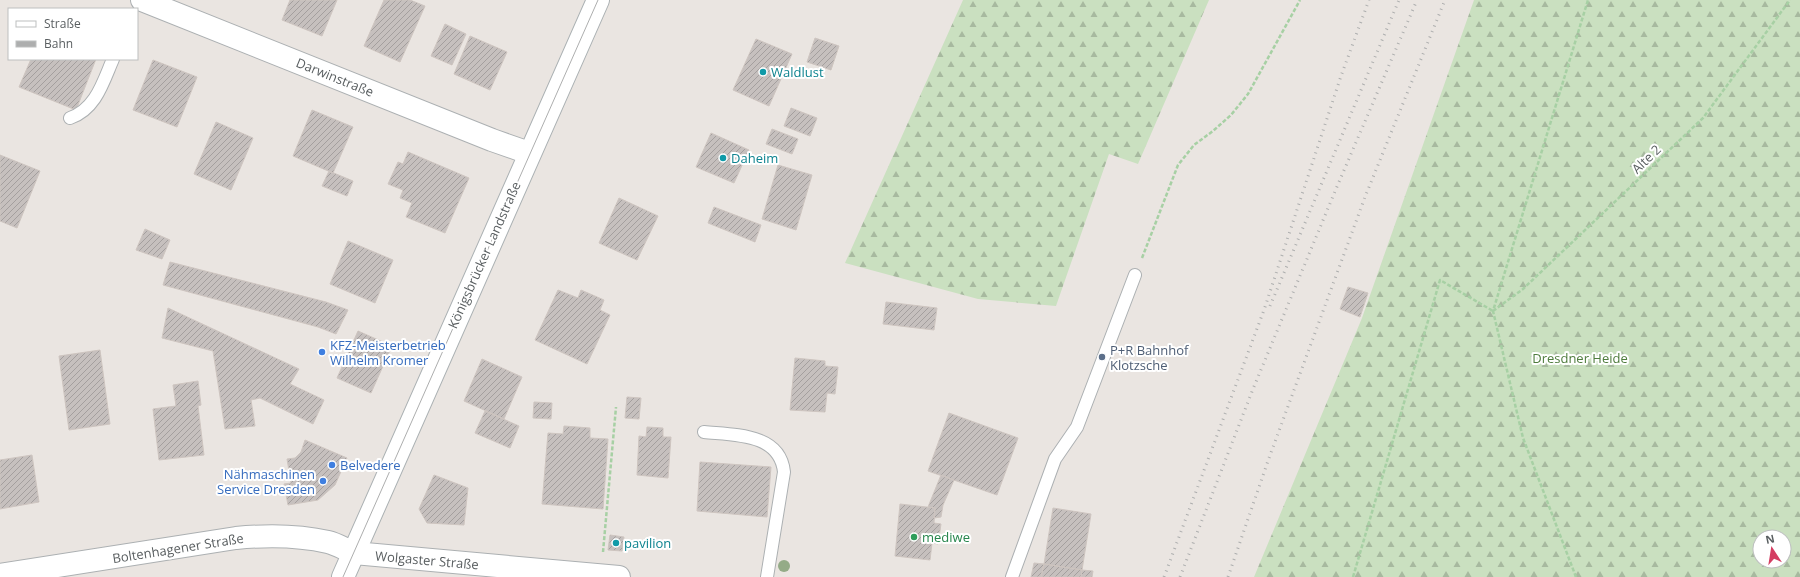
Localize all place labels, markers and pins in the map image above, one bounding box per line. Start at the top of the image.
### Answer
place label: Waldlust [771,63,824,81]
marker: Waldlust [758,67,768,77]
place label: Daheim [731,149,778,167]
marker: Daheim [718,153,728,163]
place label: KFZ-Meisterbetrieb Wilhelm Kromer [330,336,446,369]
place label: P+R Bahnhof Klotzsche [1110,341,1189,374]
marker: KFZ-Meisterbetrieb Wilhelm Kromer [317,347,327,357]
marker: P+R Bahnhof Klotzsche [1097,352,1107,362]
place label: Belvedere [340,456,401,474]
marker: Belvedere [327,460,337,470]
place label: Nähmaschinen Service Dresden [217,465,315,498]
marker: Nähmaschinen Service Dresden [318,476,328,486]
place label: mediwe [922,528,970,546]
marker: mediwe [909,532,919,542]
place label: pavilion [624,534,671,552]
marker: pavilion [611,538,621,548]

